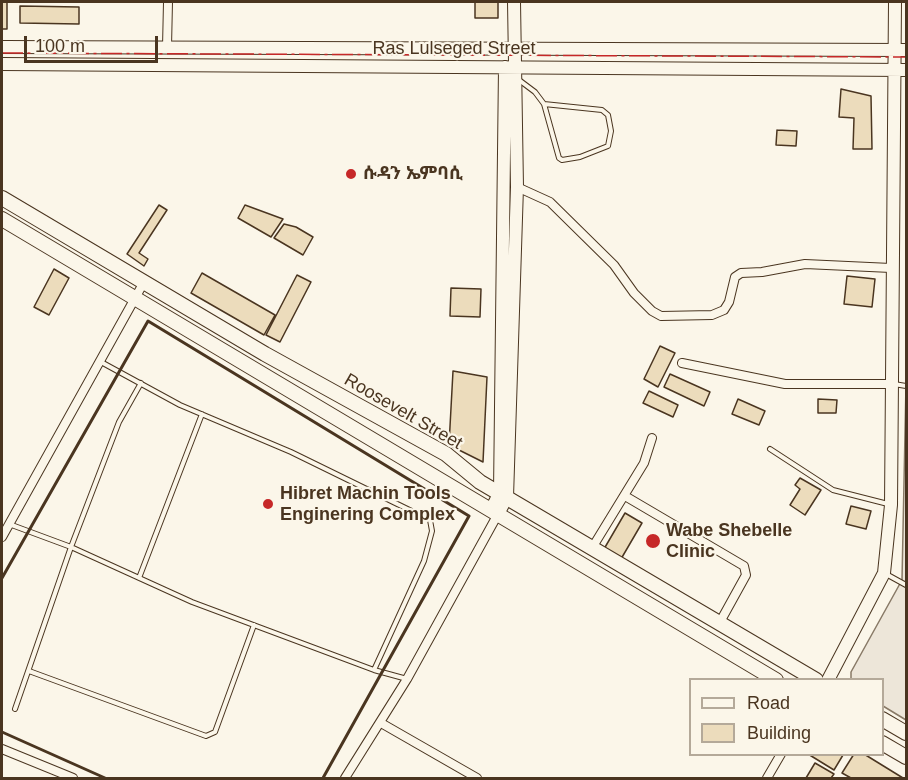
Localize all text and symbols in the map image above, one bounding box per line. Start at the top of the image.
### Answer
scale bar [27,24,160,62]
text: 100 m [35,36,85,56]
street label: Ras Lulseged Street [372,38,536,60]
place label: ሱዳን ኤምባሲ [363,163,463,185]
marker: ሱዳን ኤምባሲ [344,167,358,181]
street label: Roosevelt Street [340,369,466,455]
place label: Hibret Machin Tools Enginering Complex [280,483,455,526]
marker: Hibret Machin Tools Enginering Complex [261,497,275,511]
place label: Wabe Shebelle Clinic [666,520,792,562]
marker: Wabe Shebelle Clinic [644,532,662,550]
legend [689,678,884,756]
text: Road [747,693,790,713]
text: Building [747,723,811,743]

